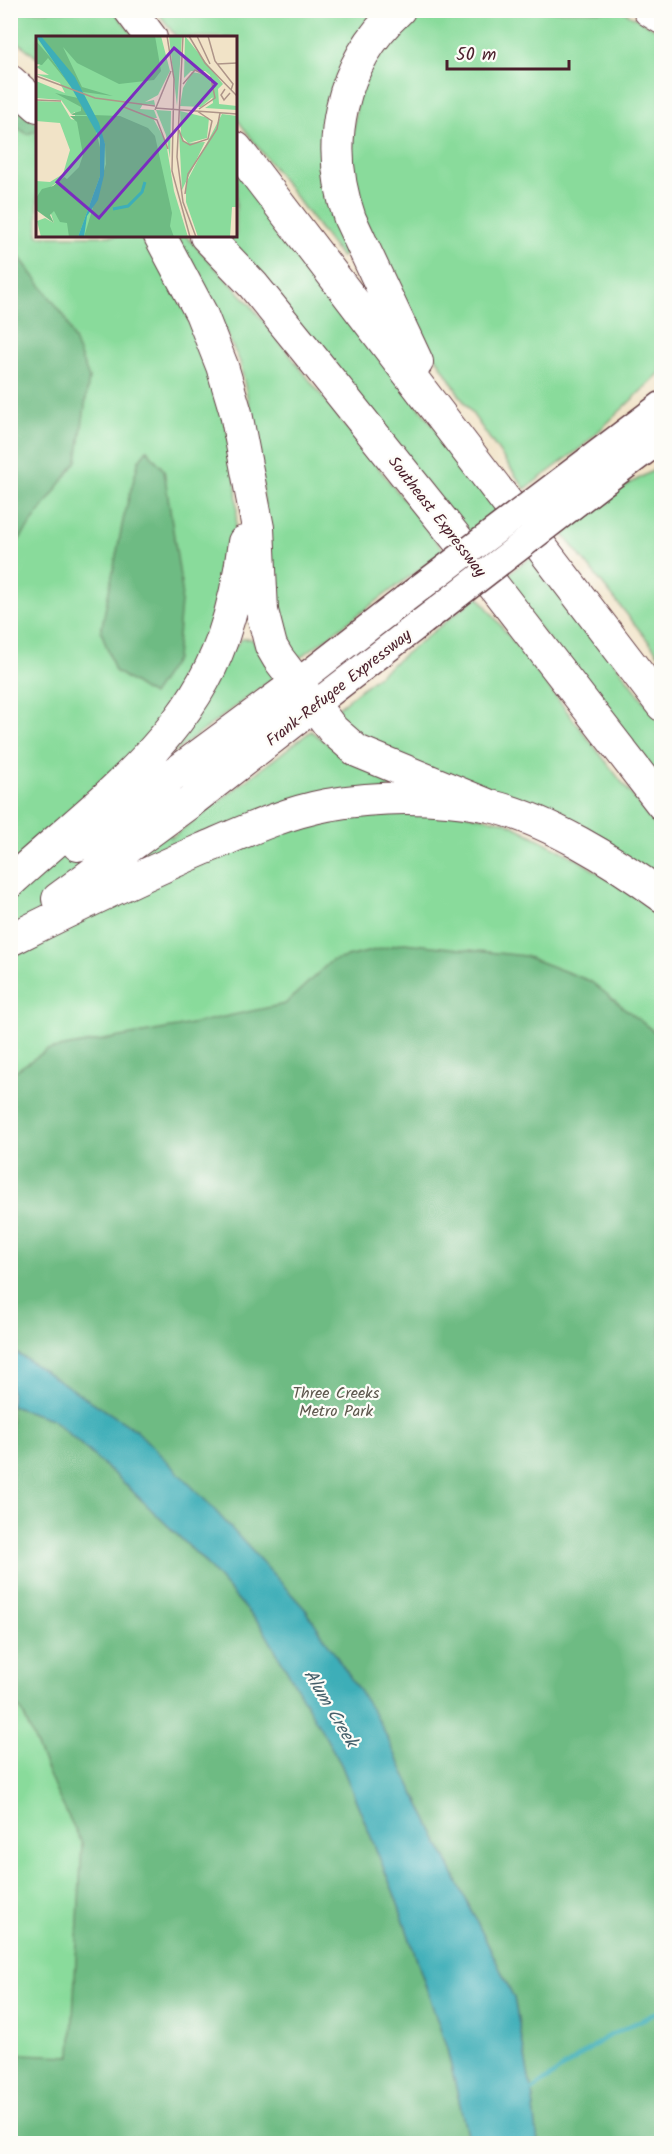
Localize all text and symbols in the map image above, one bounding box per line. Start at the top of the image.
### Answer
scale bar [447,33,568,71]
inset map [36,36,237,237]
text: 50 m [456,41,496,70]
street label: Southeast Expressway [381,451,493,583]
street label: Frank-Refugee Expressway [261,623,418,753]
park label: Three Creeks Metro Park [293,1381,380,1424]
water label: Alum Creek [295,1664,366,1756]

